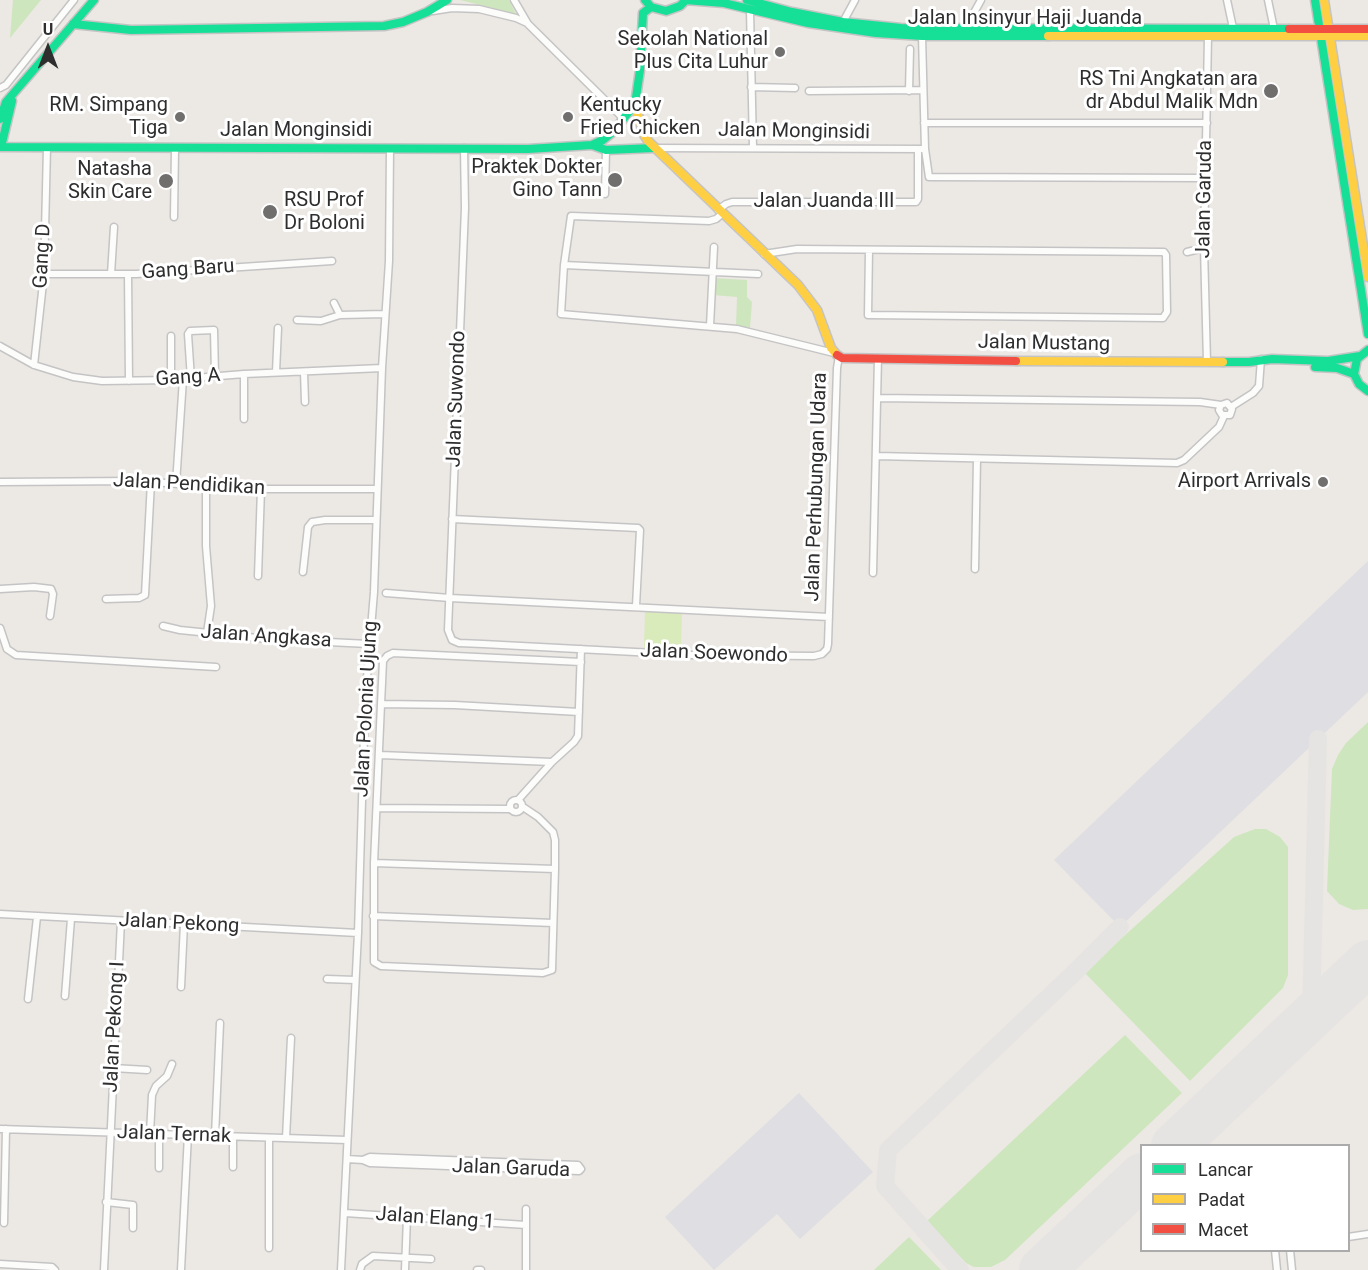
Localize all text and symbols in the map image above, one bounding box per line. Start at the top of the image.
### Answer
street label: Jalan Insinyur Haji Juanda [908,7,1142,31]
north arrow [18,18,78,78]
text: U [43,20,53,39]
place label: Sekolah National Plus Cita Luhur [618,28,768,75]
marker: Sekolah National Plus Cita Luhur [773,45,787,59]
place label: RS Tni Angkatan ara dr Abdul Malik Mdn [1079,68,1258,115]
marker: RS Tni Angkatan ara dr Abdul Malik Mdn [1262,82,1280,100]
place label: RM. Simpang Tiga [49,94,168,141]
place label: Kentucky Fried Chicken [580,94,700,141]
marker: RM. Simpang Tiga [173,110,187,124]
marker: Kentucky Fried Chicken [561,110,575,124]
street label: Jalan Monginsidi [220,119,372,143]
street label: Jalan Monginsidi [718,119,870,145]
street label: Jalan Garuda [1192,140,1218,258]
place label: Praktek Dokter Gino Tann [471,156,602,203]
place label: Natasha Skin Care [68,158,152,205]
marker: Praktek Dokter Gino Tann [606,171,624,189]
marker: Natasha Skin Care [157,172,175,190]
place label: RSU Prof Dr Boloni [284,189,365,236]
street label: Jalan Juanda III [753,190,895,214]
marker: RSU Prof Dr Boloni [261,203,279,221]
street label: Gang D [29,223,57,289]
street label: Gang Baru [141,255,235,285]
street label: Jalan Suwondo [443,330,471,468]
street label: Jalan Mustang [978,331,1110,357]
street label: Gang A [155,364,221,392]
street label: Jalan Perhubungan Udara [801,372,833,602]
street label: Jalan Pendidikan [112,469,266,501]
place label: Airport Arrivals [1178,470,1311,494]
marker: Airport Arrivals [1316,475,1330,489]
street label: Jalan Angkasa [200,620,332,654]
street label: Jalan Polonia Ujung [350,620,384,798]
street label: Jalan Soewondo [640,639,788,669]
street label: Jalan Pekong [118,909,240,939]
street label: Jalan Pekong I [100,961,130,1093]
street label: Jalan Ternak [117,1121,231,1149]
legend [1140,1144,1350,1252]
street label: Jalan Garuda [452,1155,570,1183]
text: Lancar [1198,1159,1253,1180]
text: Padat [1198,1189,1245,1210]
street label: Jalan Elang 1 [375,1203,495,1235]
text: Macet [1198,1219,1248,1240]

